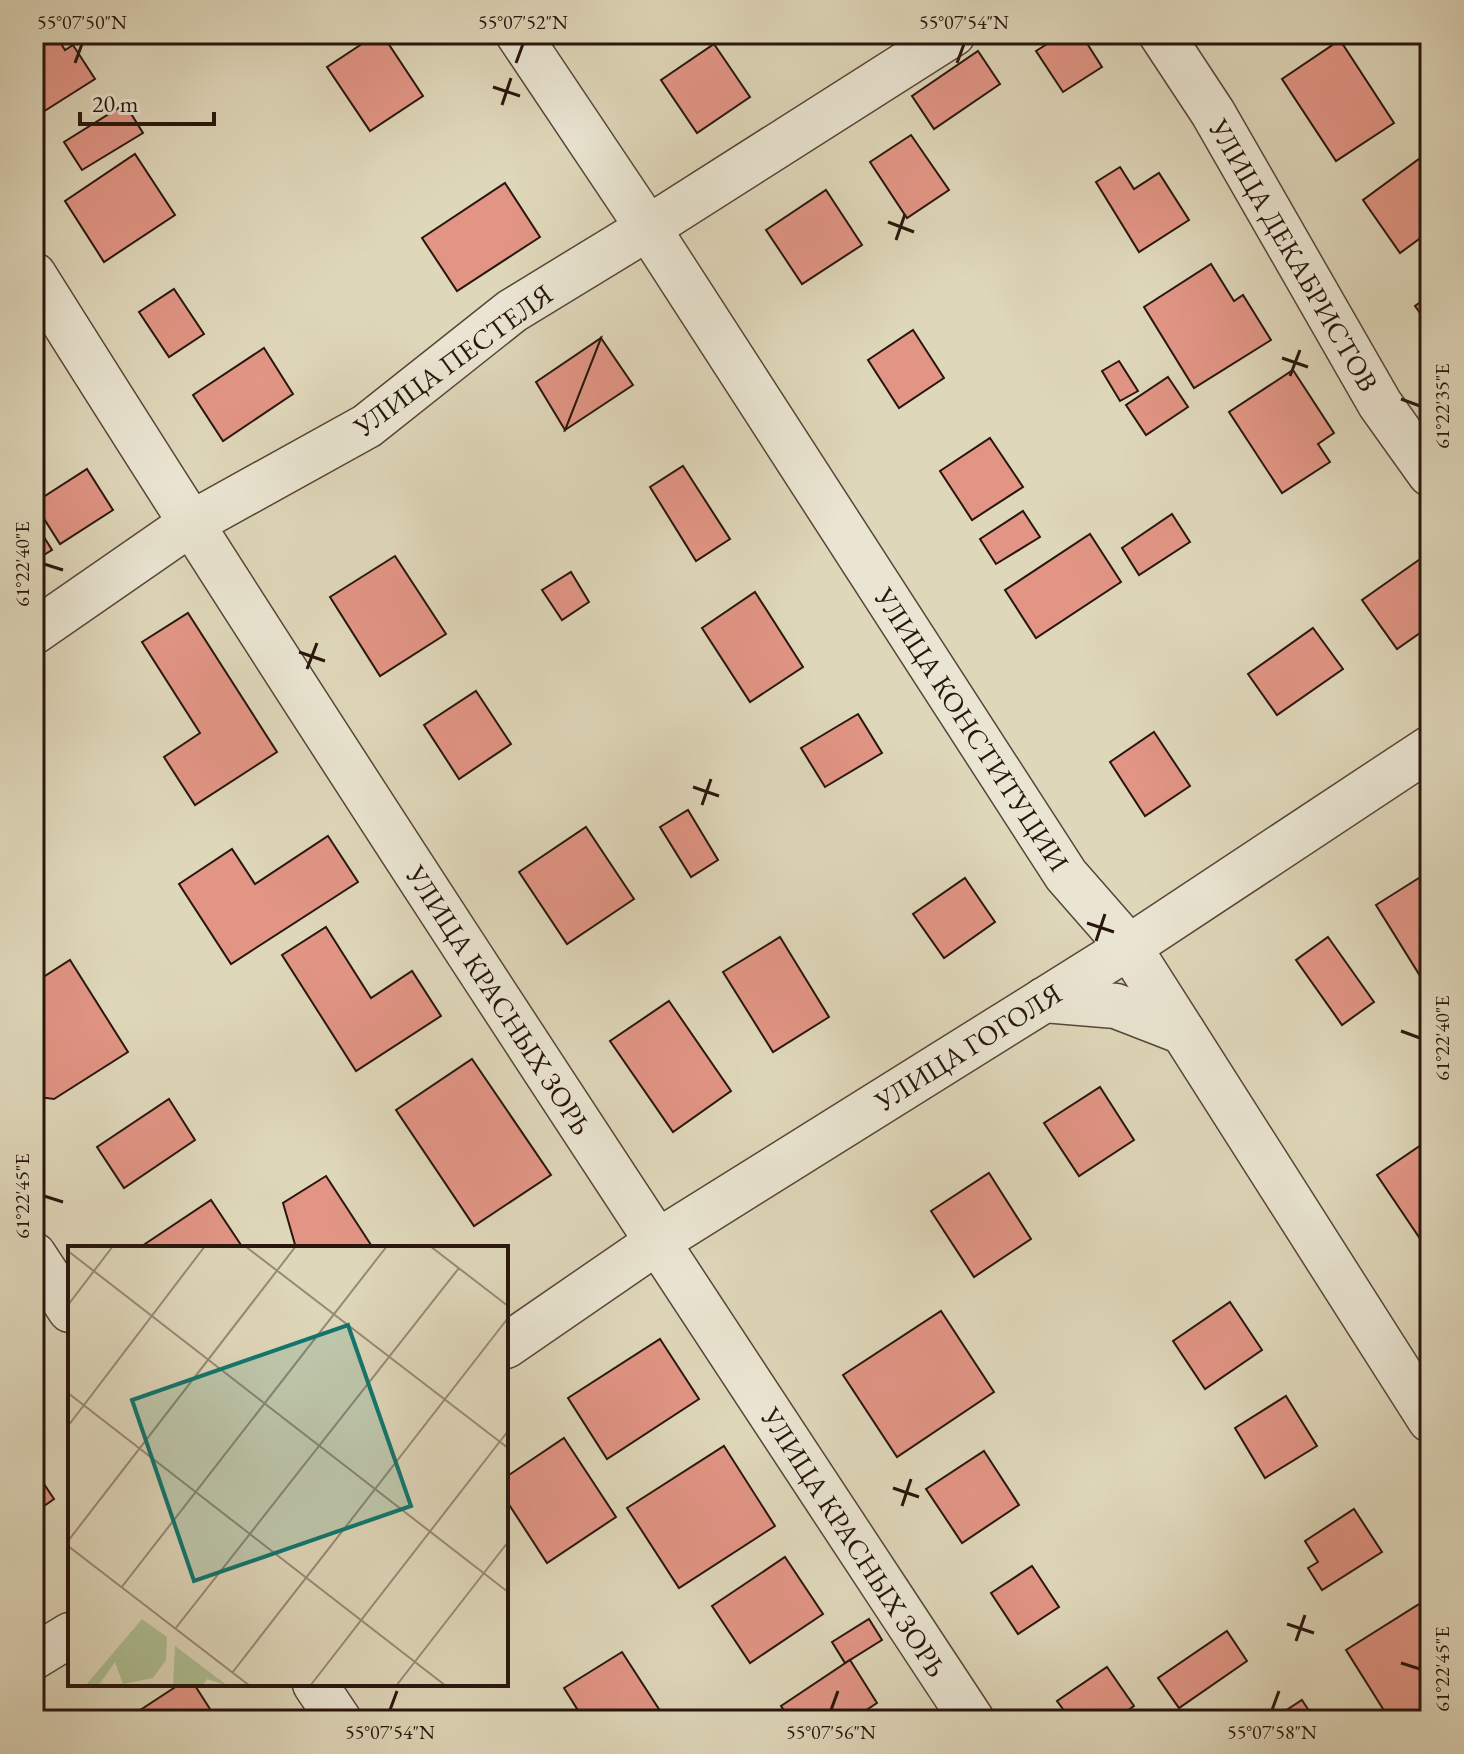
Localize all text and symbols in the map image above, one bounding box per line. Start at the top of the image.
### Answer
text: 55°07'50"N [37,9,127,35]
text: 55°07'52"N [478,9,568,35]
text: 55°07'54"N [919,9,1009,35]
scale bar [80,76,214,126]
text: 20 m [92,88,139,119]
street label: УЛИЦА ДЕКАБРИСТОВ [1201,111,1387,398]
street label: УЛИЦА ПЕСТЕЛЯ [346,276,560,445]
text: 61°22'35"E [1429,363,1455,449]
text: 61°22'40"E [9,521,35,607]
street label: УЛИЦА КОНСТИТУЦИИ [866,580,1077,878]
street label: УЛИЦА КРАСНЫХ ЗОРЬ [398,857,600,1142]
street label: УЛИЦА ГОГОЛЯ [867,975,1068,1119]
text: 61°22'40"E [1429,995,1455,1081]
text: 61°22'45"E [9,1153,35,1239]
inset map [68,1246,508,1686]
street label: УЛИЦА КРАСНЫХ ЗОРЬ [753,1399,955,1684]
text: 61°22'45"E [1429,1626,1455,1712]
text: 55°07'54"N [345,1719,435,1745]
text: 55°07'56"N [786,1719,876,1745]
text: 55°07'58"N [1227,1719,1317,1745]

